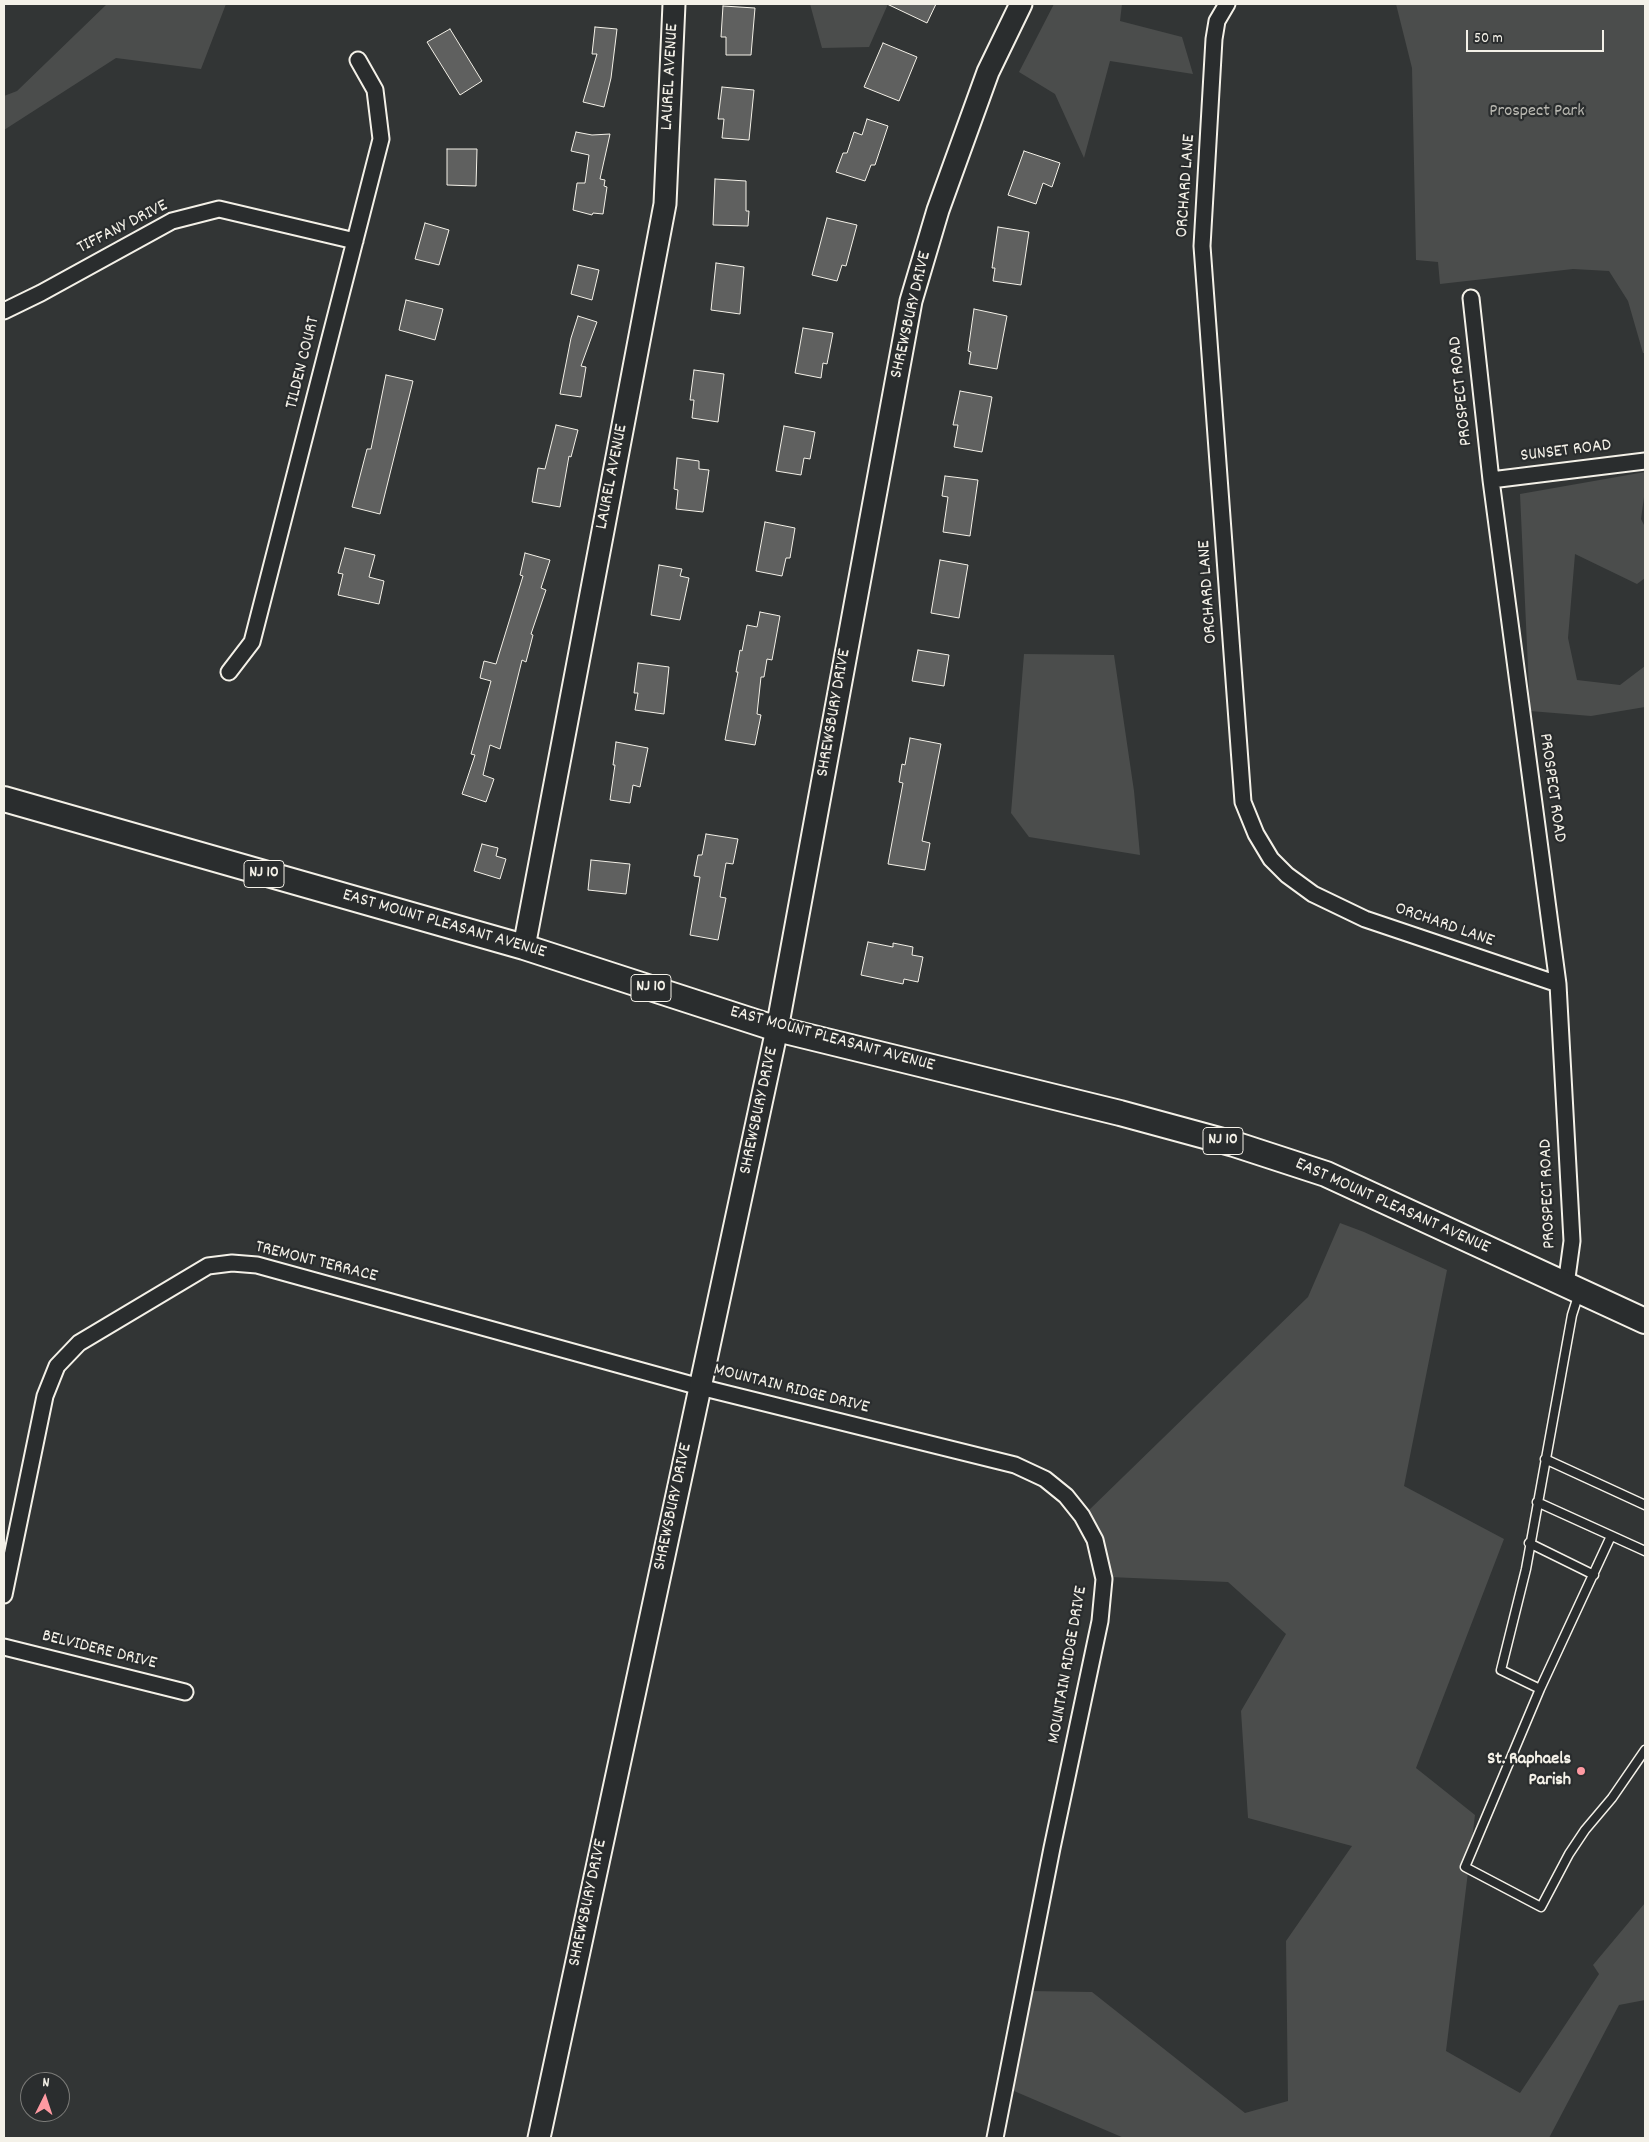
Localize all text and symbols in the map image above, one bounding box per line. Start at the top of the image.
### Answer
scale bar [1469,20,1606,52]
street label: LAUREL AVENUE [657,23,685,131]
text: 50 m [1474,28,1503,50]
park label: Prospect Park [1489,102,1585,124]
street label: ORCHARD LANE [1173,134,1201,238]
street label: TIFFANY DRIVE [74,196,172,260]
street label: SHREWSBURY DRIVE [887,249,937,381]
street label: TILDEN COURT [282,315,326,411]
street label: PROSPECT ROAD [1446,335,1478,447]
street label: LAUREL AVENUE [592,423,634,531]
street label: SUNSET ROAD [1519,436,1613,468]
street label: ORCHARD LANE [1195,540,1223,644]
street label: SHREWSBURY DRIVE [813,647,857,779]
street label: PROSPECT ROAD [1533,732,1569,844]
road number: NJ 10 [244,861,284,888]
street label: EAST MOUNT PLEASANT AVENUE [340,886,548,964]
street label: ORCHARD LANE [1392,899,1496,953]
road number: NJ 10 [631,974,671,1001]
street label: EAST MOUNT PLEASANT AVENUE [727,1002,937,1078]
street label: SHREWSBURY DRIVE [736,1045,784,1177]
road number: NJ 10 [1203,1128,1243,1154]
street label: PROSPECT ROAD [1536,1139,1562,1249]
street label: EAST MOUNT PLEASANT AVENUE [1291,1154,1493,1260]
street label: TREMONT TERRACE [253,1237,379,1289]
street label: MOUNTAIN RIDGE DRIVE [711,1360,871,1420]
street label: SHREWSBURY DRIVE [650,1441,698,1573]
street label: MOUNTAIN RIDGE DRIVE [1045,1585,1093,1745]
street label: BELVIDERE DRIVE [39,1626,159,1676]
place label: St. Raphaels Parish [1487,1750,1571,1792]
marker: St. Raphaels Parish [1575,1765,1587,1777]
street label: SHREWSBURY DRIVE [565,1837,613,1969]
north arrow [20,2072,70,2122]
text: N [42,2073,50,2093]

